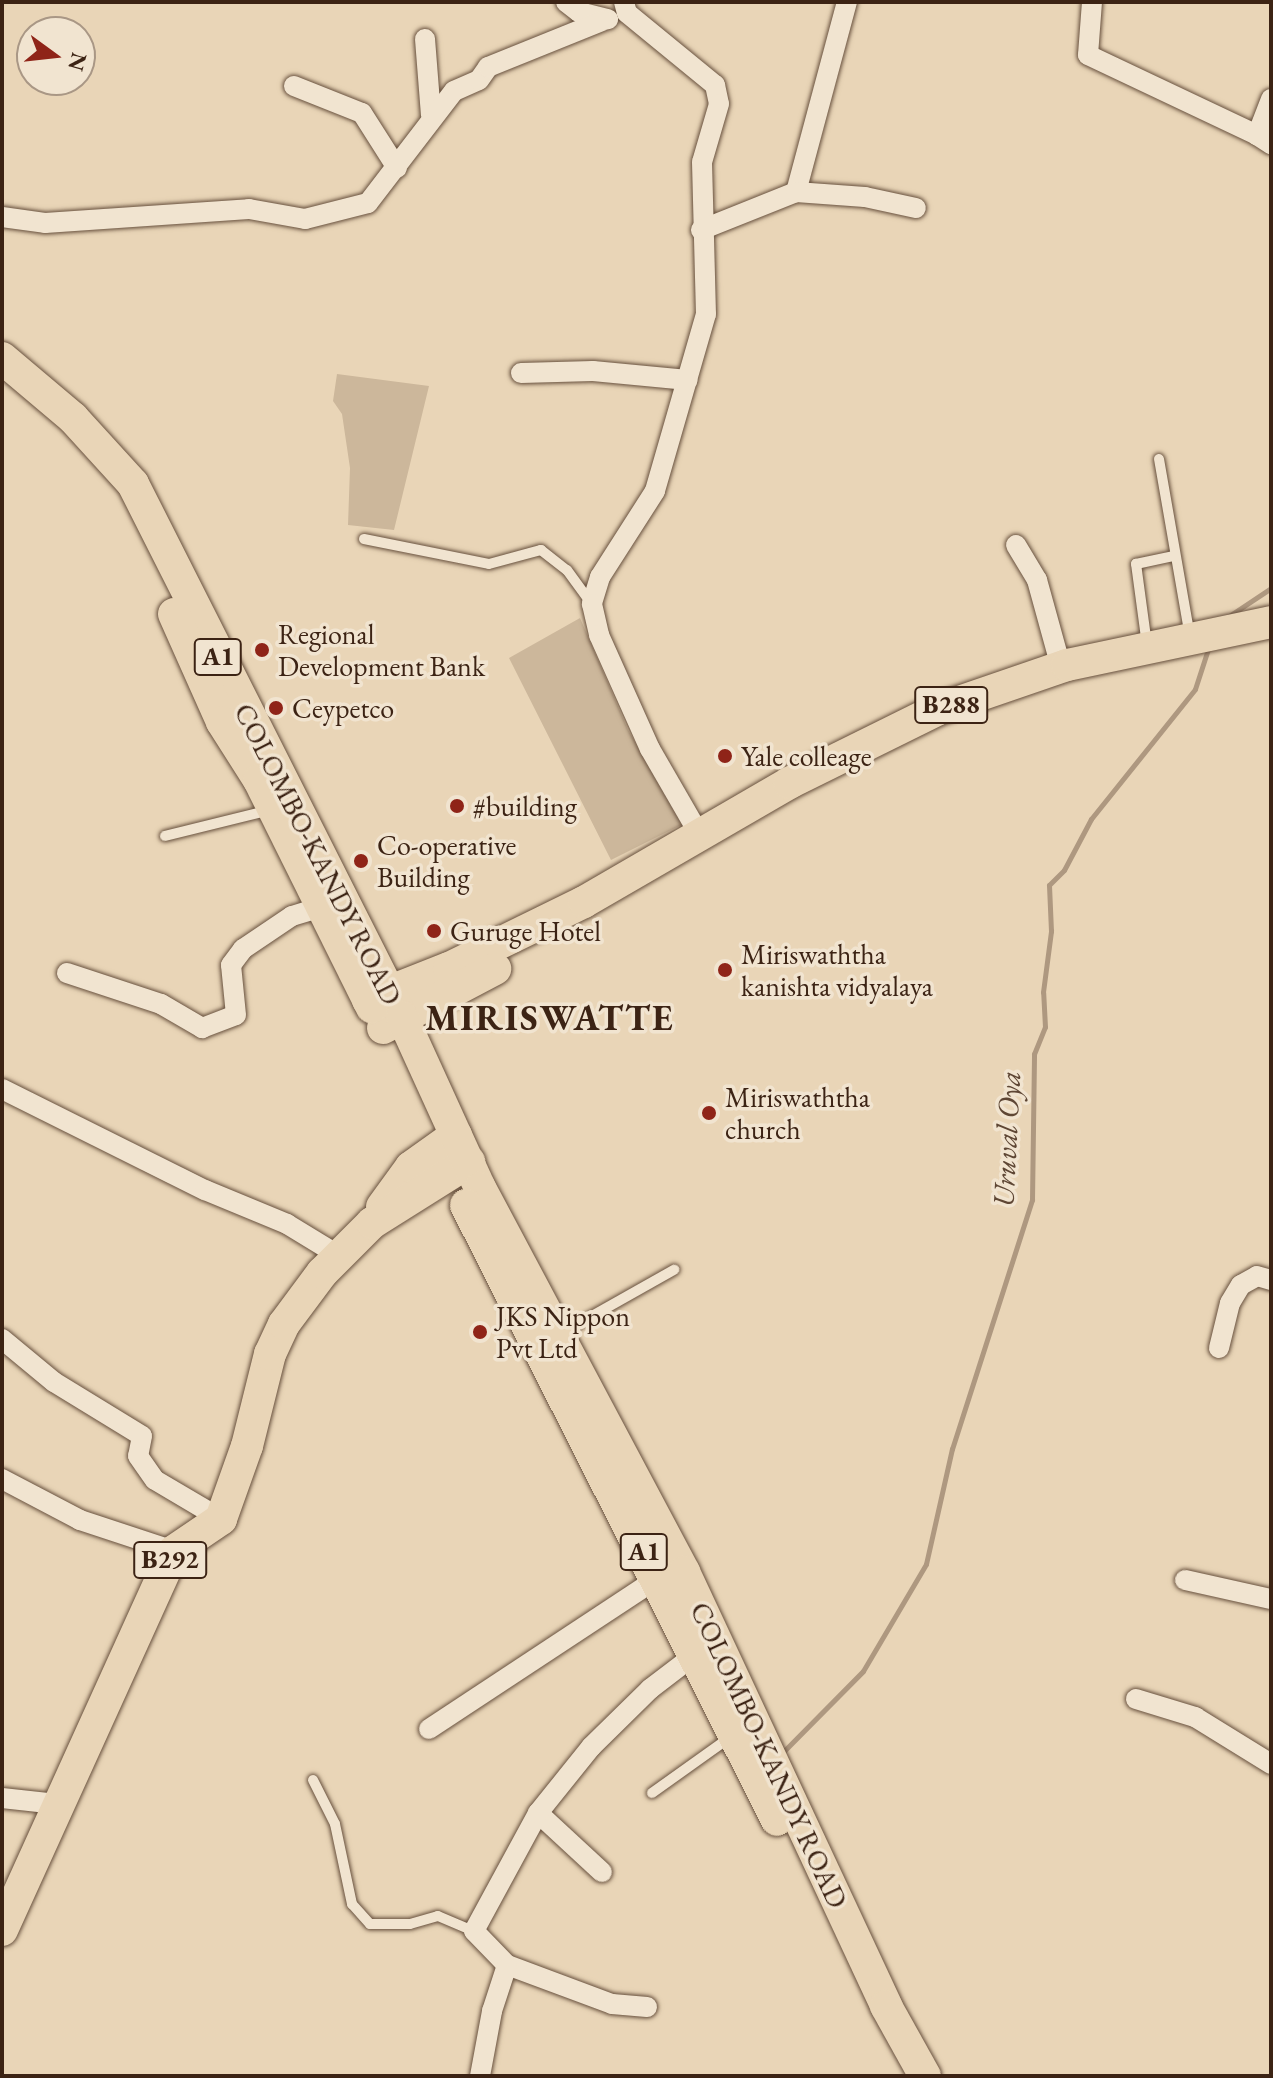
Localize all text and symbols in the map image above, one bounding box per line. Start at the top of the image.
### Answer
north arrow [16,16,96,96]
text: N [61,49,94,74]
place label: Regional Development Bank [278,617,485,683]
road number: A1 [192,635,244,679]
marker: Regional Development Bank [253,641,271,659]
road number: B288 [913,683,989,727]
place label: Ceypetco [292,691,394,725]
street label: COLOMBO-KANDY ROAD [227,698,409,1010]
marker: Ceypetco [267,699,285,717]
place label: Yale colleage [741,739,872,773]
marker: Yale colleage [716,747,734,765]
place label: #building [473,789,577,823]
marker: #building [448,797,466,815]
place label: Co-operative Building [377,828,516,894]
marker: Co-operative Building [352,852,370,870]
place label: Guruge Hotel [450,914,601,948]
marker: Guruge Hotel [425,922,443,940]
place label: Miriswaththa kanishta vidyalaya [741,937,933,1003]
marker: Miriswaththa kanishta vidyalaya [716,961,734,979]
district label: MIRISWATTE [425,996,675,1040]
water label: Uruval Oya [985,1070,1029,1208]
place label: Miriswaththa church [725,1080,870,1146]
marker: Miriswaththa church [700,1104,718,1122]
place label: JKS Nippon Pvt Ltd [496,1299,630,1365]
marker: JKS Nippon Pvt Ltd [471,1323,489,1341]
road number: A1 [618,1530,670,1574]
road number: B292 [132,1538,208,1582]
street label: COLOMBO-KANDY ROAD [683,1597,855,1913]

